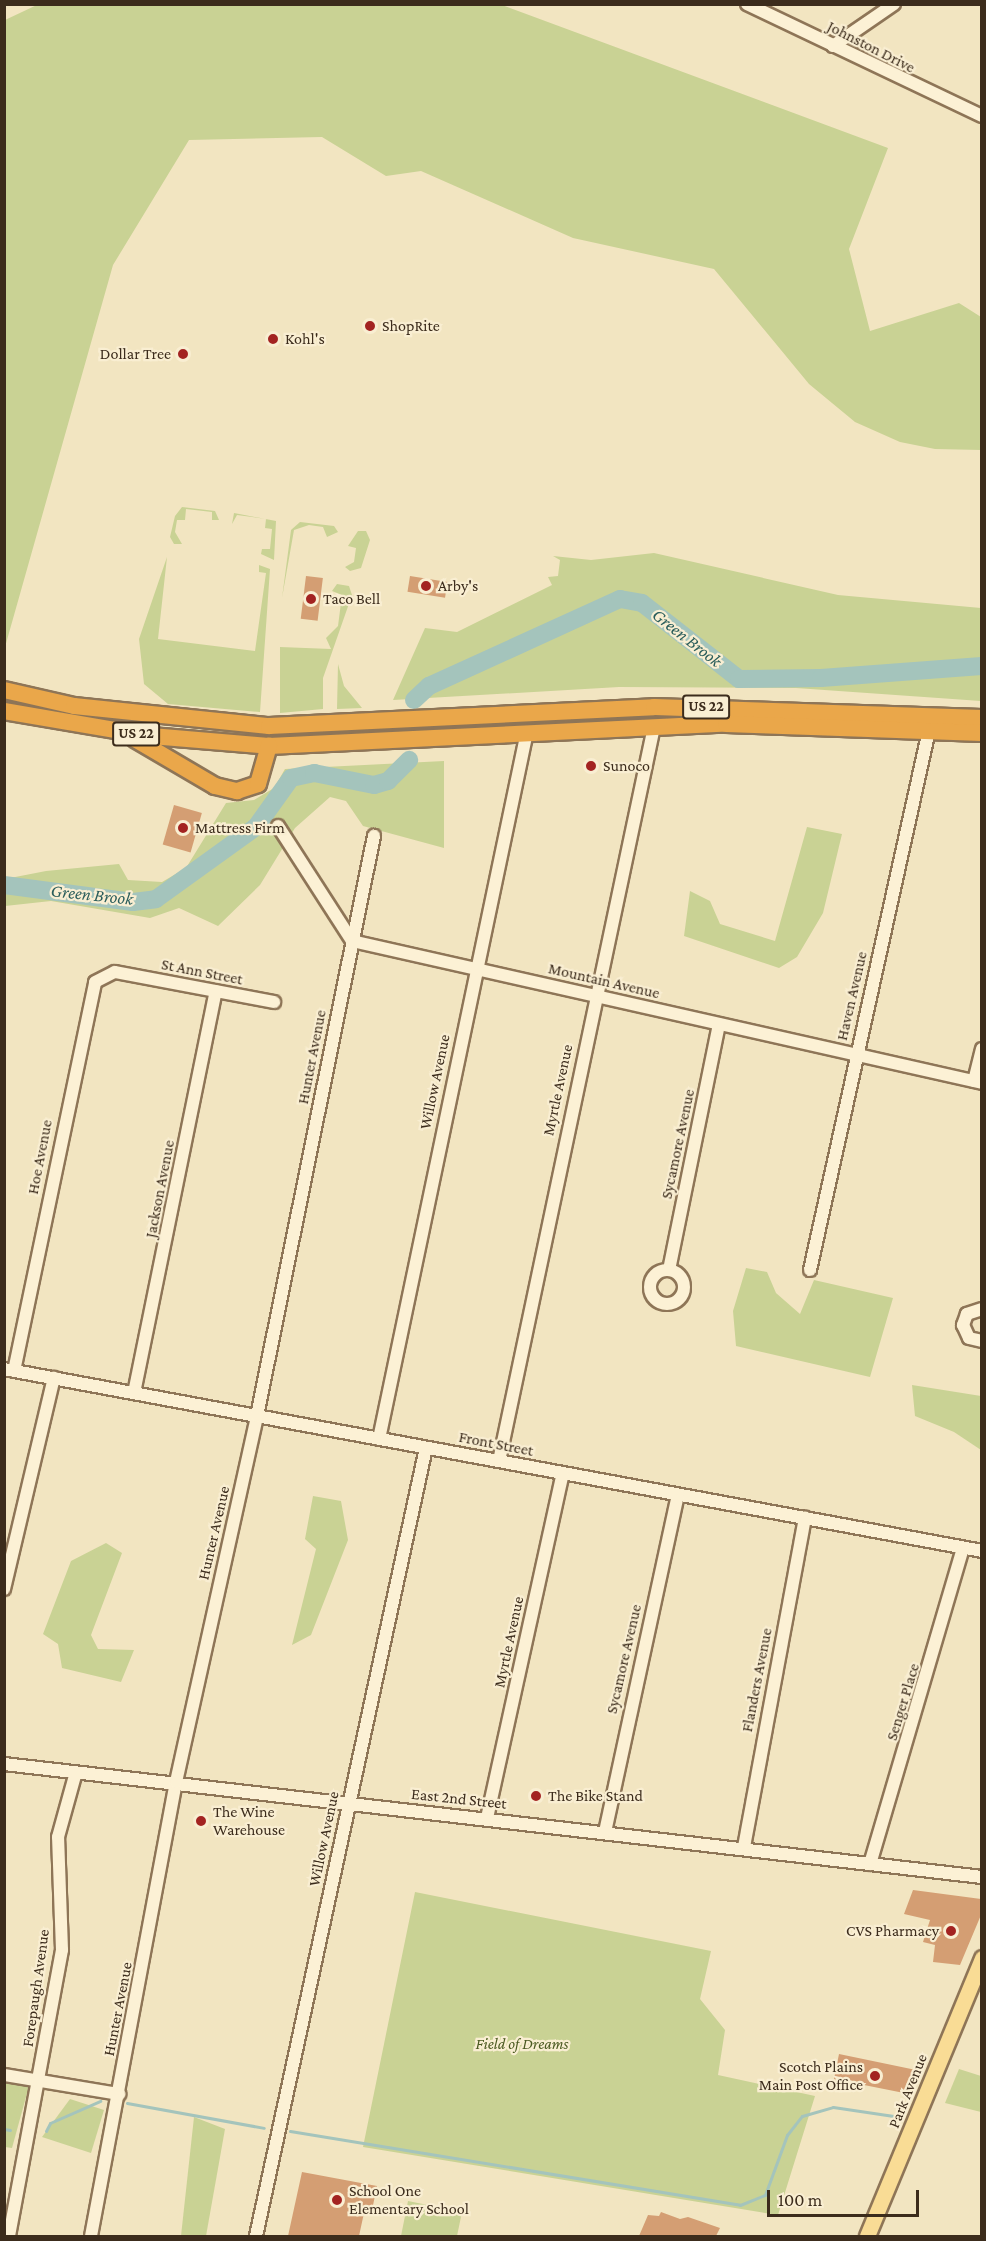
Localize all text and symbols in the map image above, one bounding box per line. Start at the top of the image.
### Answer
street label: Johnston Drive [824,17,918,77]
place label: ShopRite [382,316,440,336]
marker: ShopRite [363,319,377,333]
place label: Kohl's [285,329,325,349]
marker: Kohl's [266,332,280,346]
place label: Dollar Tree [100,344,171,364]
marker: Dollar Tree [176,347,190,361]
place label: Arby's [438,576,478,596]
marker: Arby's [419,579,433,593]
place label: Taco Bell [323,589,380,609]
marker: Taco Bell [304,592,318,606]
water label: Green Brook [648,604,726,672]
road number: US 22 [682,695,730,719]
road number: US 22 [112,722,160,746]
place label: Sunoco [603,756,650,776]
marker: Sunoco [584,759,598,773]
place label: Mattress Firm [195,818,285,838]
marker: Mattress Firm [176,821,190,835]
water label: Green Brook [50,880,134,910]
street label: Haven Avenue [832,950,872,1042]
street label: St Ann Street [160,955,244,989]
street label: Mountain Avenue [546,959,662,1003]
street label: Hunter Avenue [293,1008,331,1106]
street label: Willow Avenue [416,1033,454,1131]
street label: Myrtle Avenue [539,1043,577,1137]
street label: Sycamore Avenue [657,1087,699,1201]
street label: Hoe Avenue [23,1118,57,1196]
street label: Jackson Avenue [141,1138,179,1240]
street label: Front Street [457,1427,535,1461]
street label: Hunter Avenue [194,1484,234,1582]
street label: Myrtle Avenue [490,1595,528,1689]
street label: Sycamore Avenue [602,1602,646,1716]
street label: Flanders Avenue [738,1626,776,1734]
street label: Senger Place [882,1661,924,1743]
street label: East 2nd Street [410,1784,508,1814]
place label: The Bike Stand [548,1786,643,1806]
marker: The Bike Stand [529,1789,543,1803]
street label: Willow Avenue [305,1790,343,1888]
place label: The Wine Warehouse [213,1802,285,1840]
marker: The Wine Warehouse [194,1814,208,1828]
place label: CVS Pharmacy [846,1921,939,1941]
marker: CVS Pharmacy [944,1924,958,1938]
street label: Forepaugh Avenue [18,1928,54,2048]
street label: Hunter Avenue [99,1960,137,2058]
park label: Field of Dreams [476,2034,568,2054]
street label: Park Avenue [884,2051,932,2131]
place label: Scotch Plains Main Post Office [759,2057,863,2095]
marker: Scotch Plains Main Post Office [868,2069,882,2083]
scale bar [770,2178,922,2216]
place label: School One Elementary School [349,2181,469,2219]
text: 100 m [778,2190,822,2210]
marker: School One Elementary School [330,2193,344,2207]

